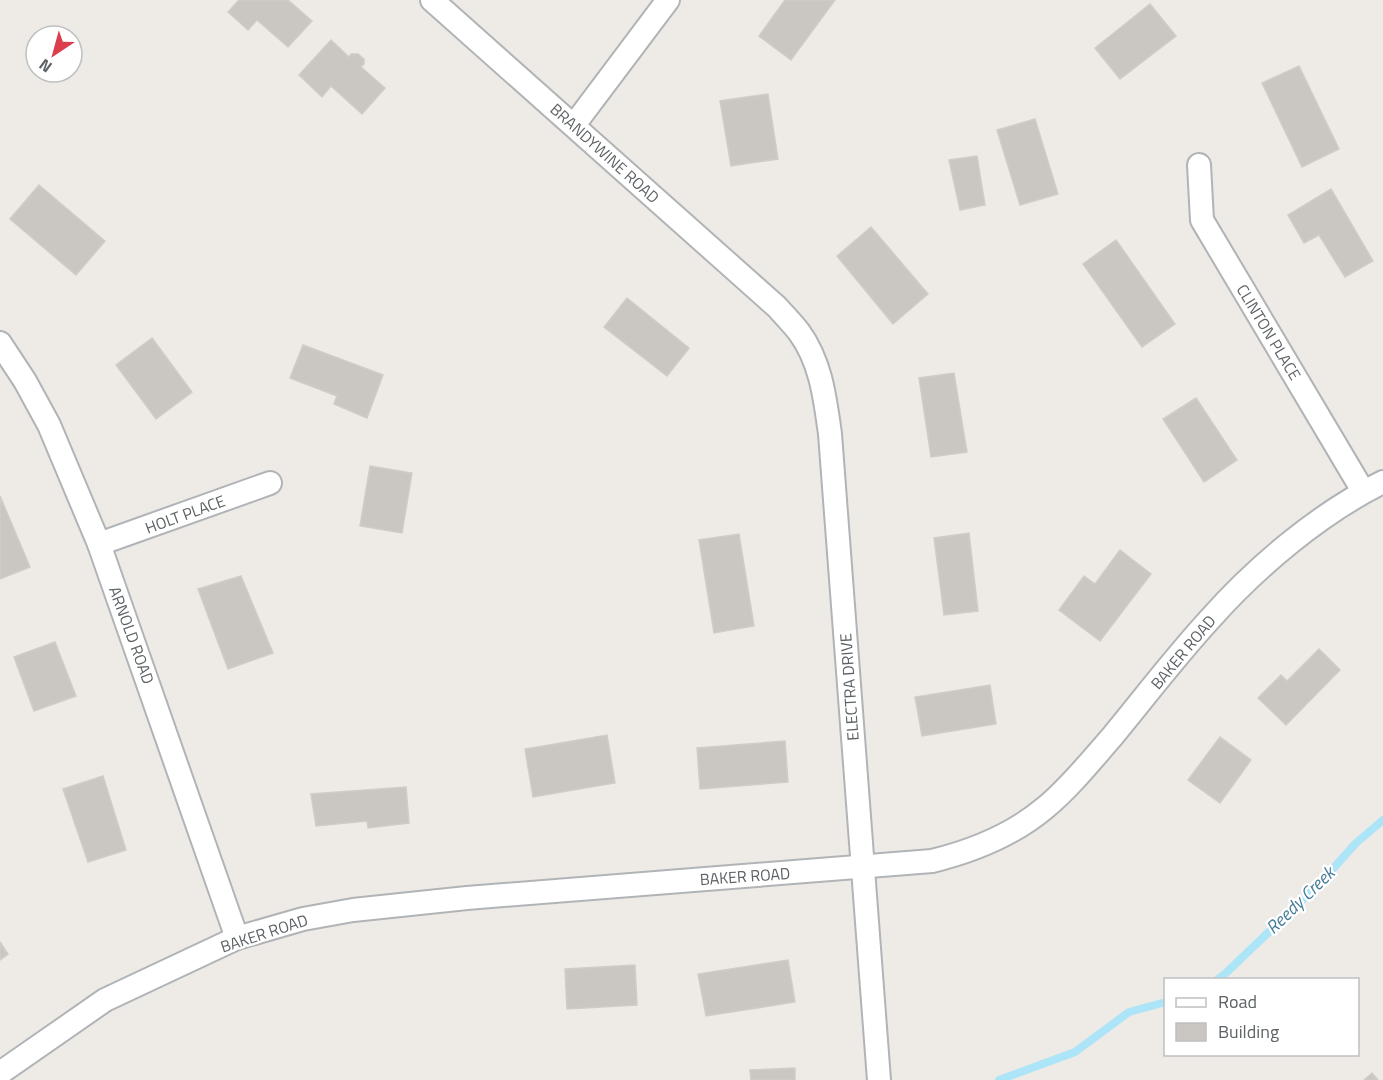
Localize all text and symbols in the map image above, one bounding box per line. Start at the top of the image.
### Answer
north arrow [24,24,84,84]
text: N [34,53,57,79]
street label: BRANDYWINE ROAD [545,97,665,209]
street label: CLINTON PLACE [1231,279,1307,385]
street label: HOLT PLACE [142,488,228,540]
street label: ARNOLD ROAD [103,583,161,687]
street label: BAKER ROAD [1145,610,1221,694]
street label: ELECTRA DRIVE [833,632,865,741]
water label: Reedy Creek [1259,859,1342,940]
street label: BAKER ROAD [699,861,791,891]
street label: BAKER ROAD [217,908,311,958]
legend [1164,978,1359,1056]
text: Road [1218,988,1257,1015]
text: Building [1218,1018,1279,1045]

